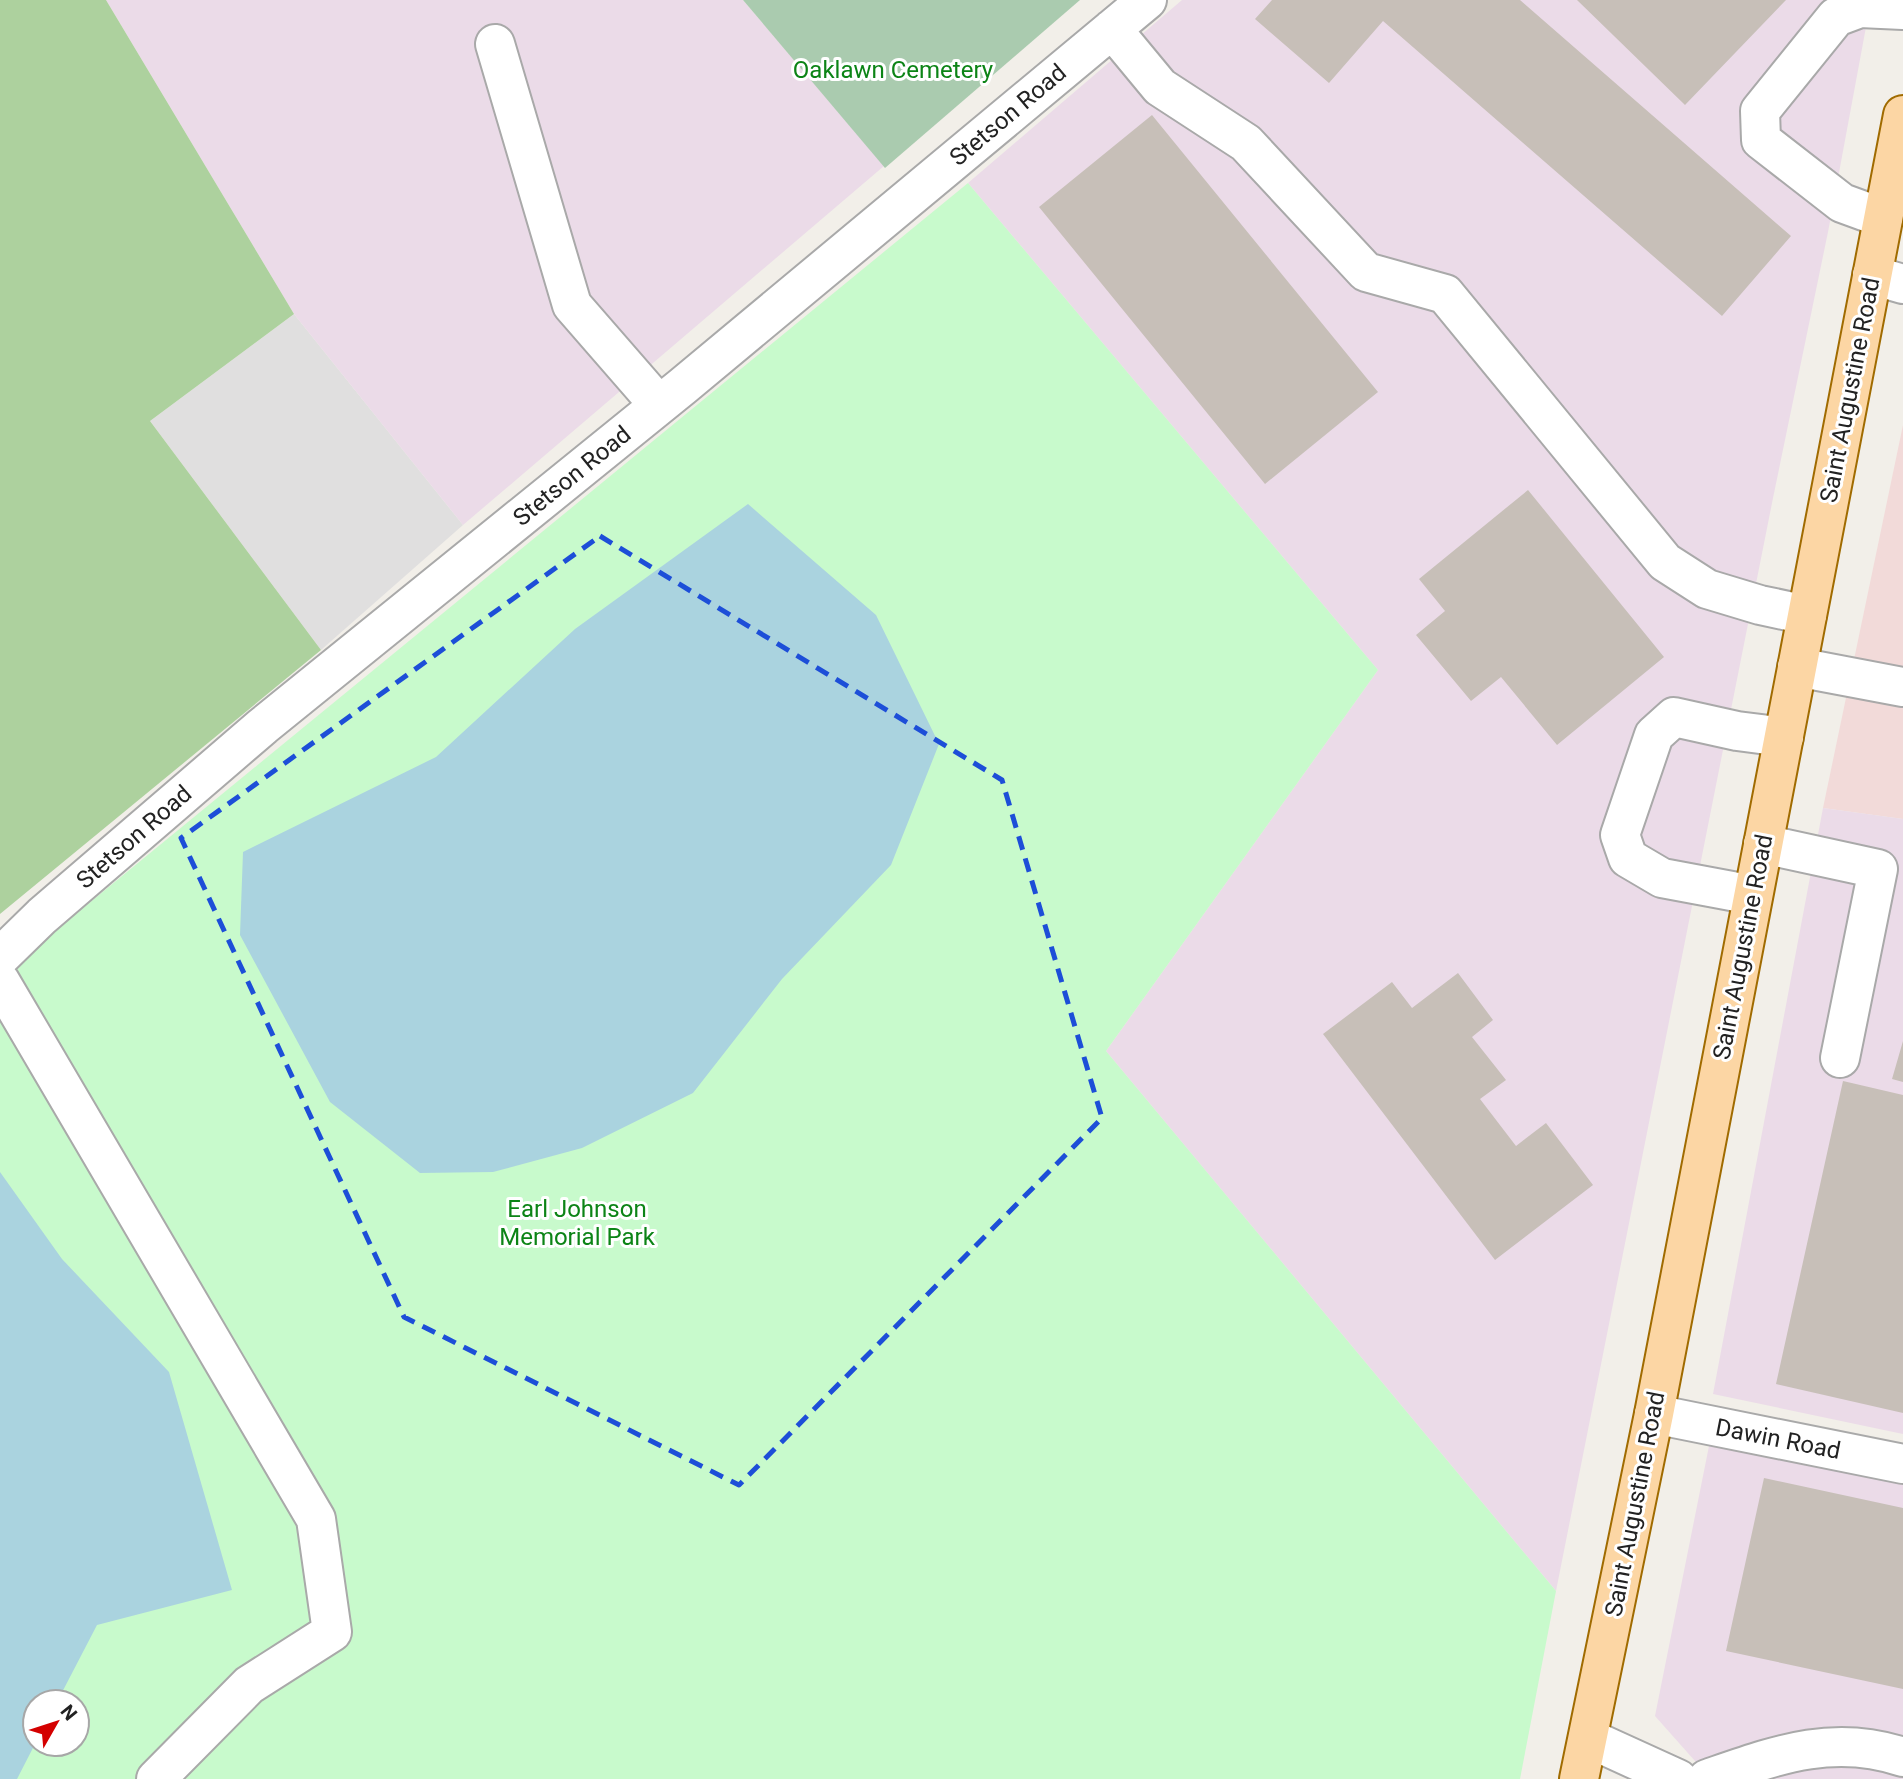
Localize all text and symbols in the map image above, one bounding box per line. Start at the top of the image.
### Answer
park label: Oaklawn Cemetery [793,56,994,84]
street label: Stetson Road [944,58,1072,172]
street label: Saint Augustine Road [1814,275,1886,505]
street label: Stetson Road [508,420,636,532]
street label: Stetson Road [71,780,197,894]
street label: Saint Augustine Road [1707,832,1779,1062]
park label: Earl Johnson Memorial Park [499,1195,656,1251]
street label: Saint Augustine Road [1599,1389,1671,1619]
street label: Dawin Road [1713,1413,1843,1465]
north arrow [21,1688,91,1758]
text: N [56,1700,82,1725]

